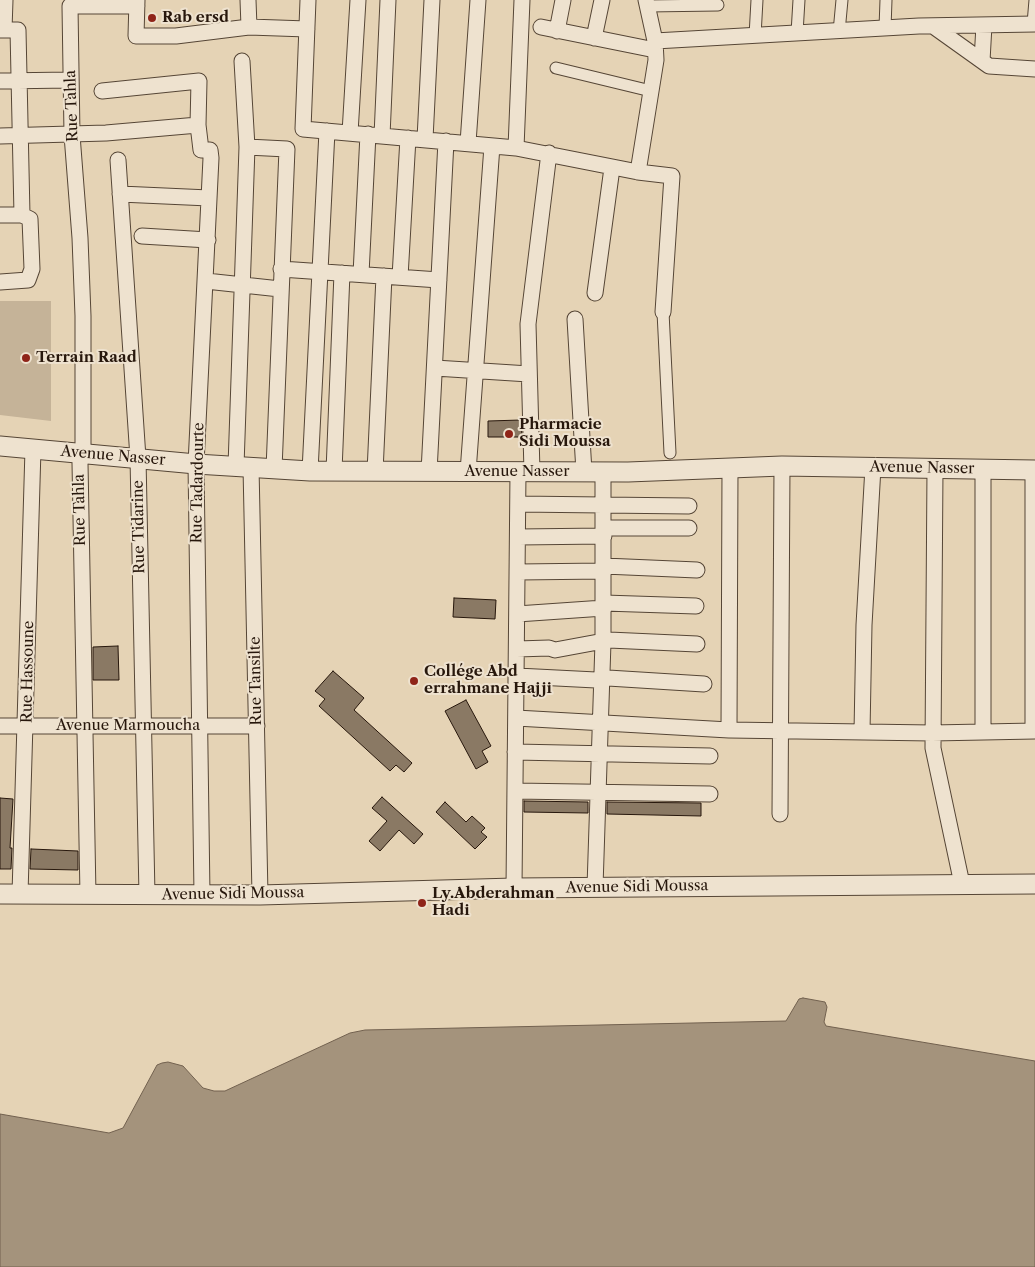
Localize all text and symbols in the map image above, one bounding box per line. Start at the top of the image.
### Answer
place label: Rab ersd [162,9,229,27]
marker: Rab ersd [146,12,158,24]
street label: Rue Tahla [62,70,82,142]
place label: Terrain Raad [36,349,137,367]
marker: Terrain Raad [20,352,32,364]
place label: Pharmacie Sidi Moussa [519,416,611,451]
street label: Rue Tadardourte [188,422,208,544]
marker: Pharmacie Sidi Moussa [503,428,515,440]
street label: Avenue Nasser [60,442,166,470]
street label: Avenue Nasser [869,458,975,478]
street label: Avenue Nasser [464,463,570,481]
street label: Rue Tahla [70,474,90,546]
street label: Rue Tidarine [129,480,149,574]
street label: Rue Hassoune [18,621,38,723]
street label: Rue Tansilte [246,636,266,726]
place label: Collége Abd errahmane Hajji [424,663,552,698]
marker: Collége Abd errahmane Hajji [408,675,420,687]
street label: Avenue Marmoucha [56,717,200,735]
street label: Avenue Sidi Moussa [565,877,709,897]
street label: Avenue Sidi Moussa [161,884,305,904]
place label: Ly.Abderahman Hadi [432,885,554,920]
marker: Ly.Abderahman Hadi [416,897,428,909]

